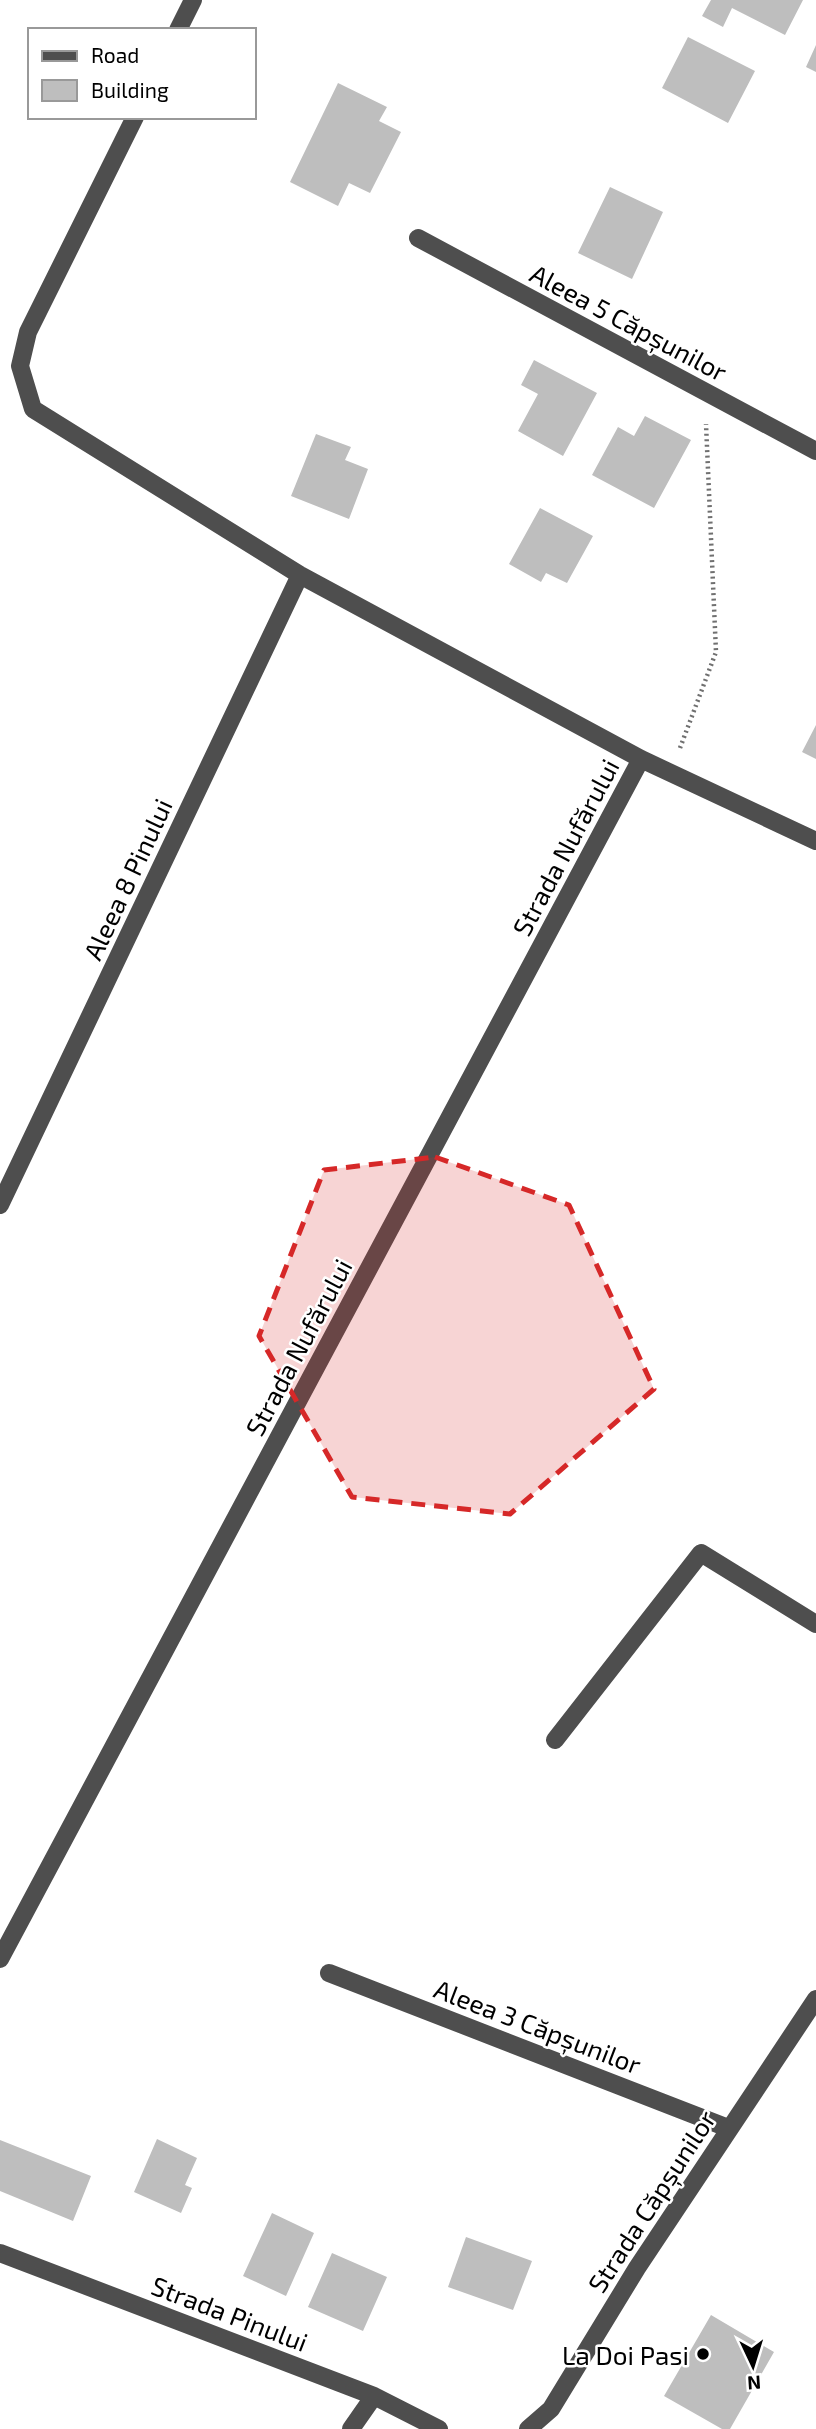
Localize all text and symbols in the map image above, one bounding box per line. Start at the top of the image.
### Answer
legend [28,28,256,119]
text: Road [91,42,139,67]
text: Building [91,77,169,102]
street label: Aleea 5 Căpșunilor [524,257,733,389]
street label: Strada Nufărului [505,753,625,941]
street label: Aleea 8 Pinului [76,794,178,964]
street label: Strada Nufărului [238,1253,358,1441]
street label: Aleea 3 Căpșunilor [430,1972,646,2082]
street label: Strada Căpșunilor [581,2104,723,2299]
street label: Strada Pinului [148,2269,312,2357]
north arrow [718,2331,788,2401]
place label: La Doi Pasi [562,2339,689,2370]
marker: La Doi Pasi [695,2346,711,2362]
text: N [747,2372,762,2395]

